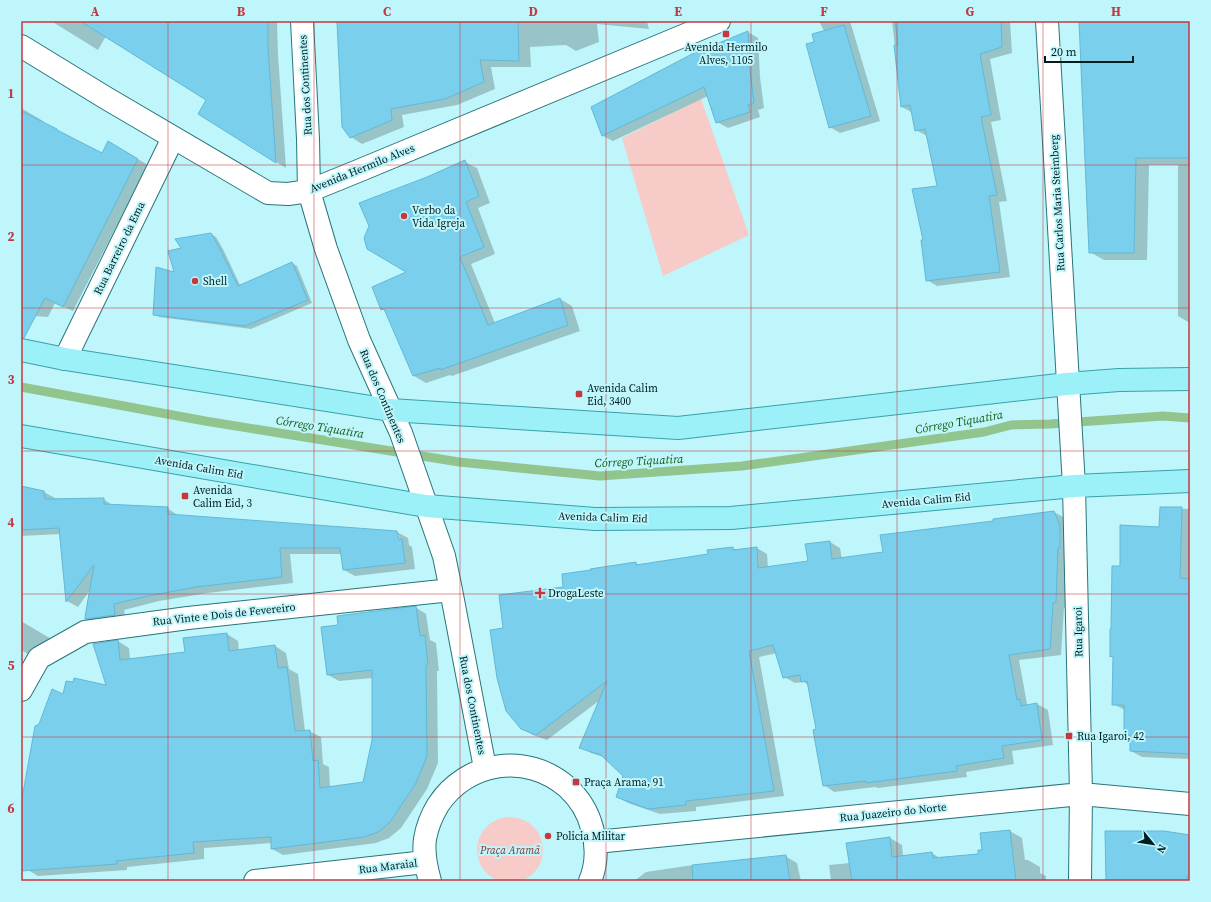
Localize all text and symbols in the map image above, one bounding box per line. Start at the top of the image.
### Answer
text: A [91,3,100,20]
text: B [237,3,246,20]
text: C [383,3,391,20]
text: D [528,3,538,20]
text: E [674,3,682,20]
text: F [820,3,828,20]
text: G [966,3,975,20]
text: H [1111,3,1121,20]
marker: Avenida Hermilo Alves, 1105 [721,29,731,39]
street label: Rua dos Continentes [295,34,316,136]
scale bar [1045,38,1133,64]
place label: Avenida Hermilo Alves, 1105 [684,40,768,68]
text: 20 m [1051,44,1077,60]
text: 1 [7,85,15,102]
street label: Rua Carlos Maria Steimberg [1046,134,1069,272]
street label: Avenida Hermilo Alves [308,140,417,196]
street label: Rua Barreiro da Ema [90,199,149,297]
place label: Verbo da Vida Igreja [412,203,465,231]
marker: Verbo da Vida Igreja [399,211,409,221]
text: 2 [7,228,15,245]
place label: Shell [203,274,227,289]
marker: Shell [190,276,200,286]
street label: Rua dos Continentes [356,347,409,446]
text: 3 [7,371,15,388]
place label: Avenida Calim Eid, 3400 [587,381,658,409]
marker: Avenida Calim Eid, 3400 [574,389,584,399]
water label: Córrego Tiquatira [914,406,1005,438]
water label: Córrego Tiquatira [275,412,366,442]
water label: Córrego Tiquatira [594,451,685,471]
street label: Avenida Calim Eid [154,452,245,483]
place label: Avenida Calim Eid, 3 [193,483,253,511]
street label: Avenida Calim Eid [881,489,972,512]
marker: Avenida Calim Eid, 3 [180,491,190,501]
street label: Avenida Calim Eid [558,508,649,527]
text: 4 [7,514,15,531]
place label: DrogaLeste [548,586,604,601]
marker: DrogaLeste [535,588,545,598]
street label: Rua Vinte e Dois de Fevereiro [152,600,296,629]
street label: Rua Igaroi [1071,607,1086,657]
street label: Rua dos Continentes [456,654,490,756]
text: 5 [7,657,15,674]
place label: Rua Igaroi, 42 [1077,729,1145,744]
marker: Rua Igaroi, 42 [1064,731,1074,741]
place label: Praça Arama, 91 [584,775,664,790]
marker: Praça Arama, 91 [571,777,581,787]
street label: Rua Juazeiro do Norte [839,799,948,826]
text: 6 [7,800,15,817]
north arrow [1133,824,1173,864]
place label: Policia Militar [556,829,625,844]
marker: Policia Militar [543,831,553,841]
text: N [1153,842,1170,856]
park label: Praça Aramã [479,843,540,858]
street label: Rua Maraial [358,855,418,878]

